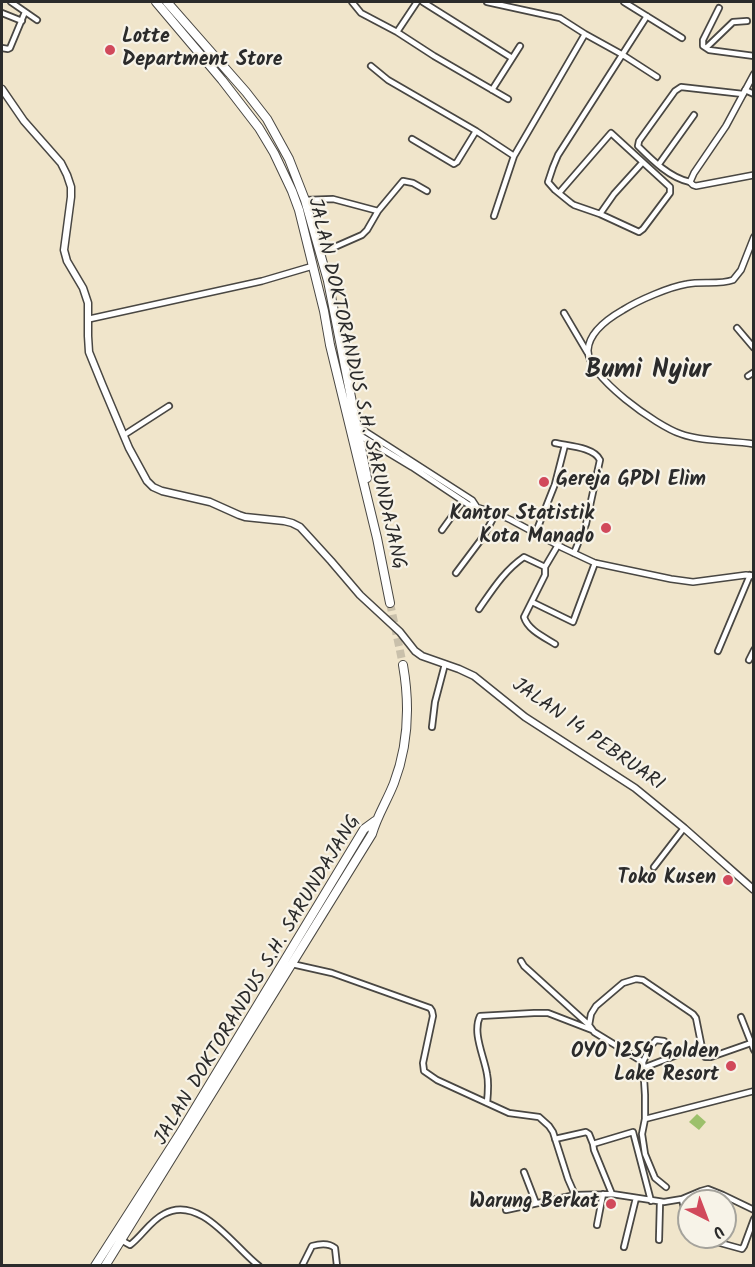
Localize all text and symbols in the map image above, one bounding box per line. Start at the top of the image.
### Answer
place label: Lotte Department Store [122,27,282,74]
marker: Lotte Department Store [103,43,117,57]
street label: JALAN DOKTORANDUS S.H. SARUNDAJANG [300,196,410,572]
district label: Bumi Nyiur [585,357,711,389]
place label: Gereja GPDI Elim [556,470,706,494]
marker: Gereja GPDI Elim [537,475,551,489]
place label: Kantor Statistik Kota Manado [450,504,594,551]
marker: Kantor Statistik Kota Manado [599,521,613,535]
street label: JALAN 14 PEBRUARI [506,674,668,798]
street label: JALAN DOKTORANDUS S.H. SARUNDAJANG [151,812,367,1150]
place label: Toko Kusen [617,868,716,892]
marker: Toko Kusen [721,873,735,887]
place label: OYO 1254 Golden Lake Resort [571,1042,719,1089]
marker: OYO 1254 Golden Lake Resort [724,1059,738,1073]
north arrow [677,1189,737,1249]
place label: Warung Berkat [469,1192,599,1216]
marker: Warung Berkat [604,1197,618,1211]
text: U [706,1219,730,1244]

